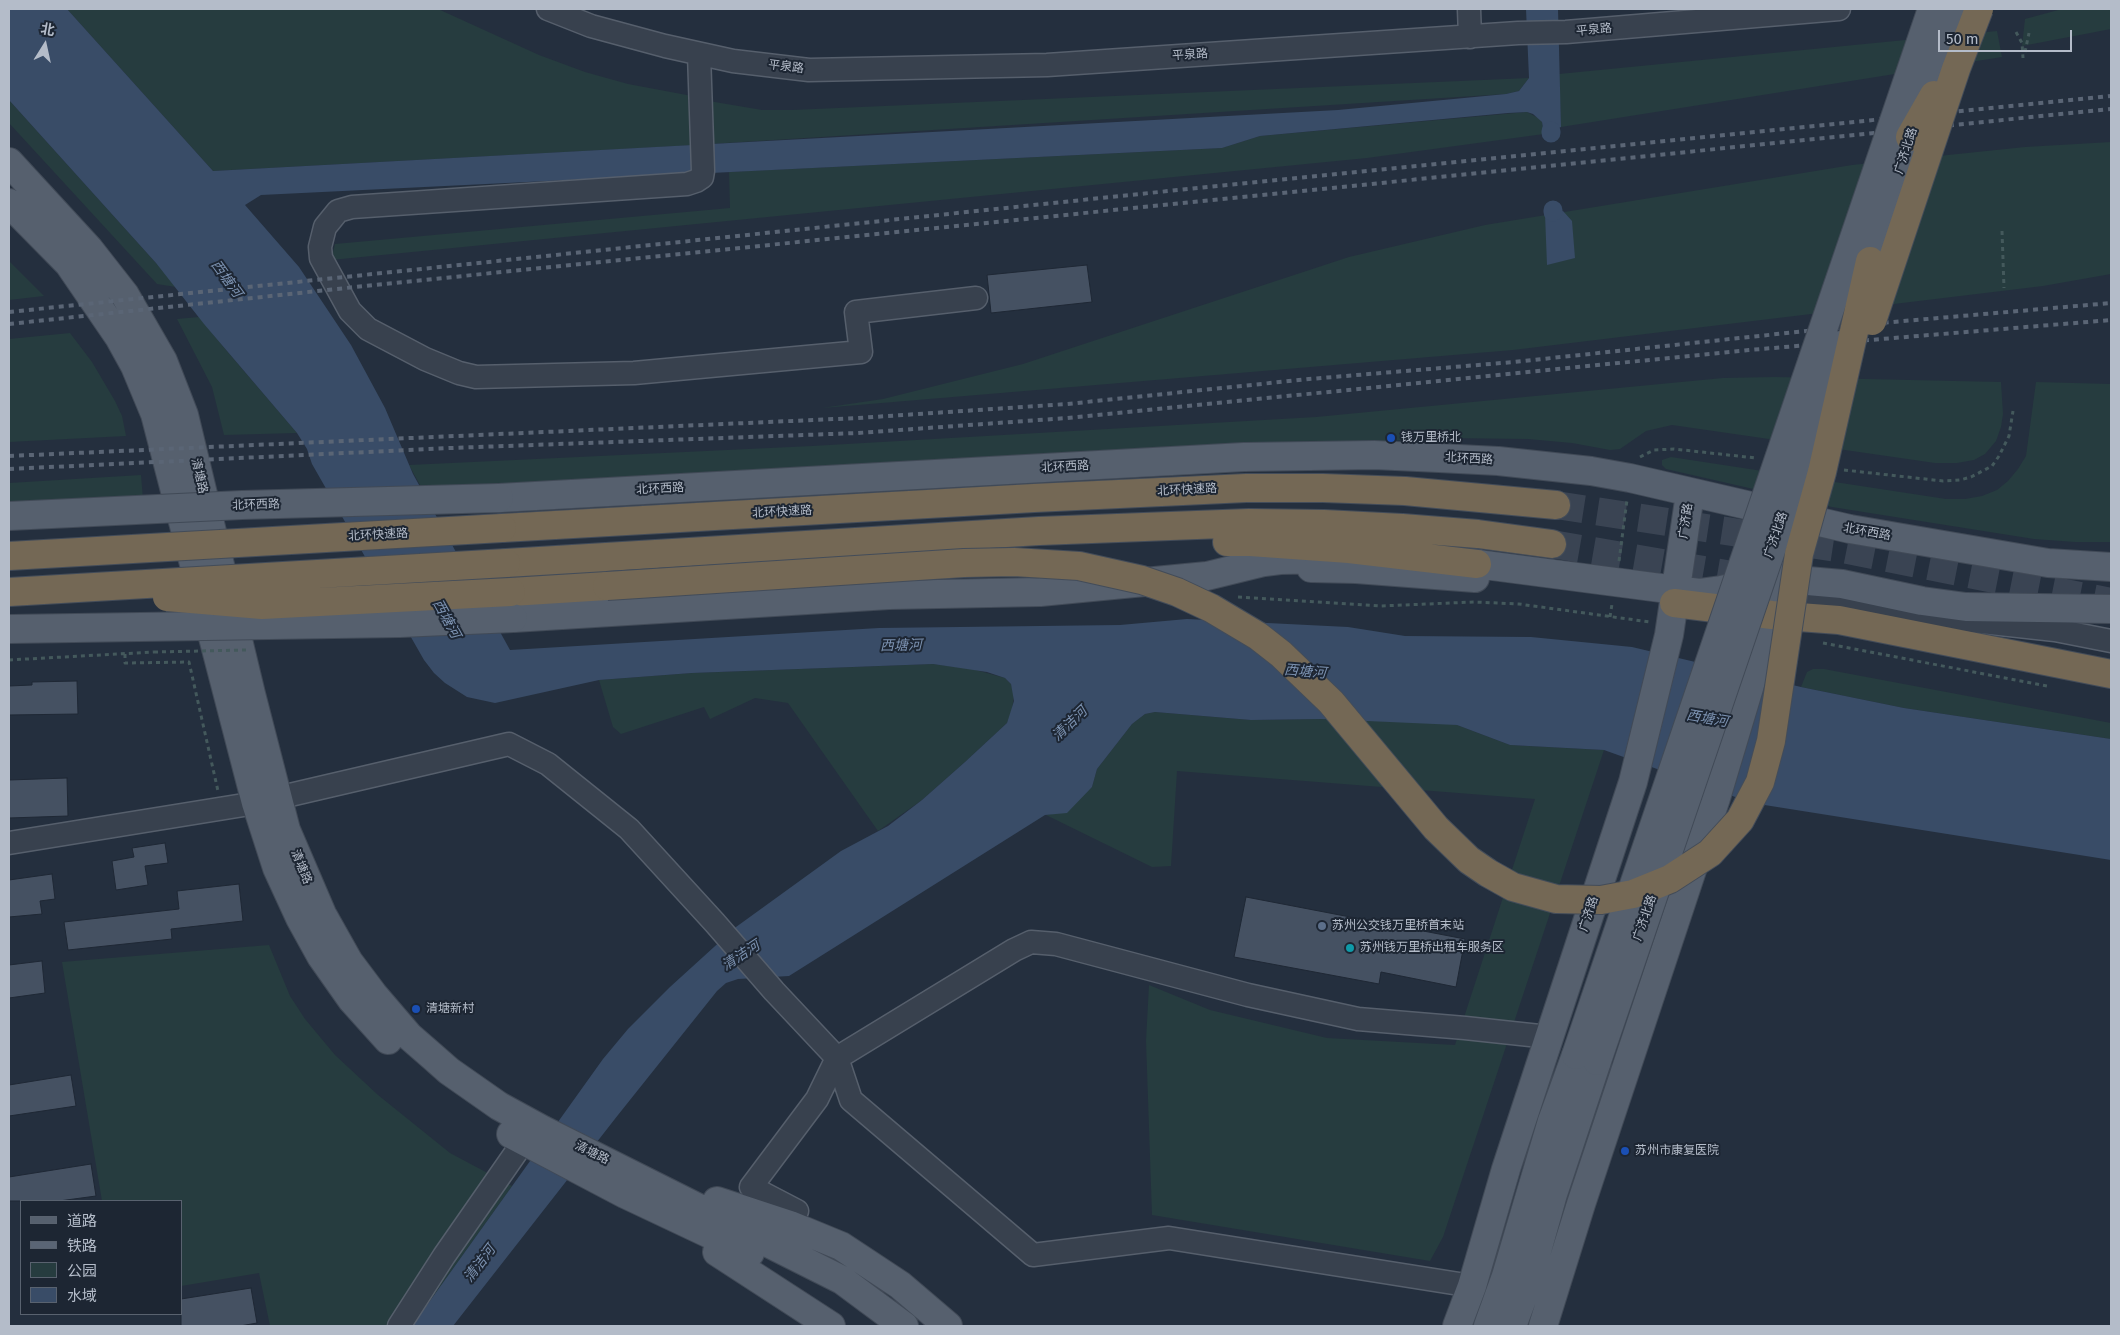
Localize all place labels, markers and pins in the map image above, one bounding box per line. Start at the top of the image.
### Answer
place label: 钱万里桥北 [1401,431,1461,445]
marker: 钱万里桥北 [1385,432,1397,444]
place label: 苏州公交钱万里桥首末站 [1332,919,1464,933]
marker: 苏州公交钱万里桥首末站 [1316,920,1328,932]
place label: 苏州钱万里桥出租车服务区 [1360,941,1504,955]
marker: 苏州钱万里桥出租车服务区 [1344,942,1356,954]
place label: 清塘新村 [426,1002,474,1016]
marker: 清塘新村 [410,1003,422,1015]
place label: 苏州市康复医院 [1635,1144,1719,1158]
marker: 苏州市康复医院 [1619,1145,1631,1157]

